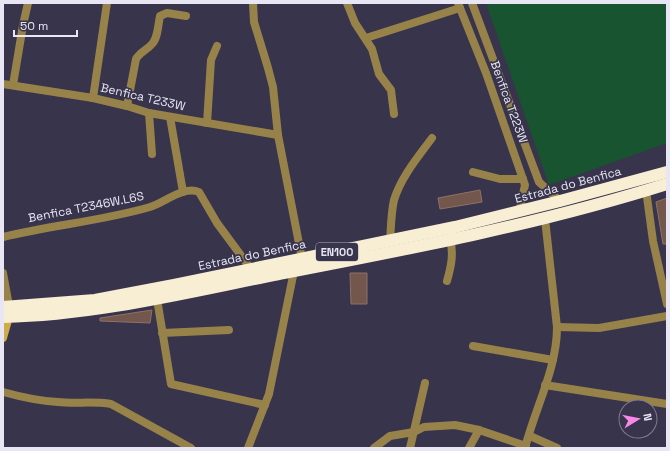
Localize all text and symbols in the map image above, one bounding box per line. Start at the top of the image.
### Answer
scale bar [14,12,77,38]
text: 50 m [20,18,48,34]
street label: Benfica T223W [487,59,531,146]
street label: Benfica T233W [99,80,187,115]
street label: Estrada do Benfica [513,163,623,207]
street label: Benfica T2346W.L6S [27,188,145,226]
street label: Estrada do Benfica [197,236,307,274]
road number: EN100 [316,243,358,261]
north arrow [618,399,658,439]
text: N [640,412,655,422]

